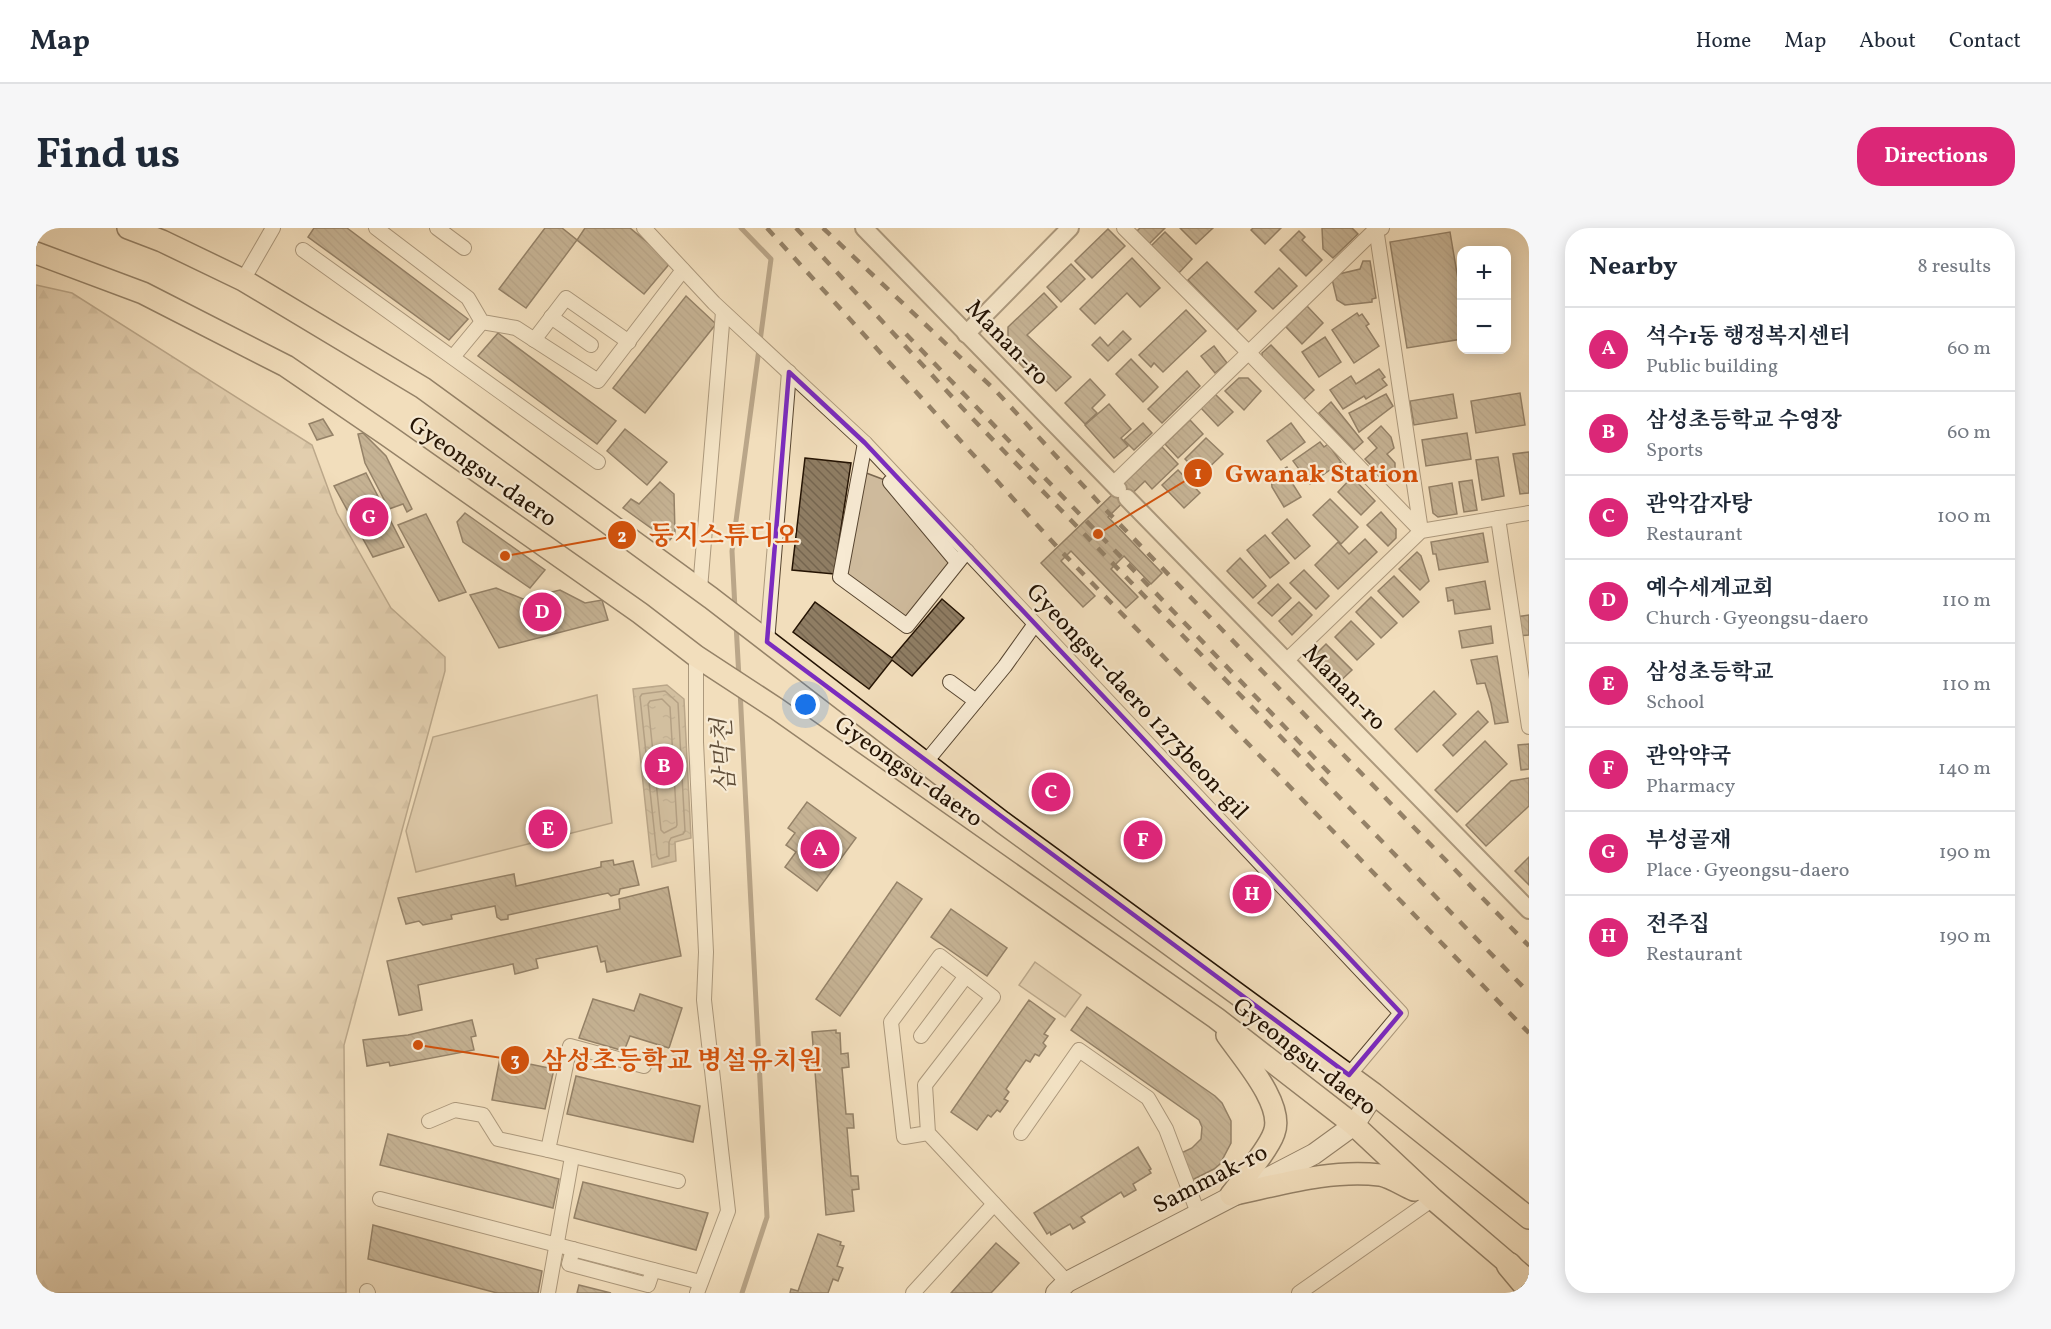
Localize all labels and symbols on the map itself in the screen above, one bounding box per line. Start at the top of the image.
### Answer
street label: Manan-ro [957,293,1056,394]
street label: Gyeongsu-daero [401,409,563,537]
callout: Gwanak Station [1183,451,1431,495]
text: Gwanak Station [1225,457,1419,493]
text: 1 [1194,462,1202,487]
pin: G [350,494,388,540]
callout: 둥지스튜디오 [607,513,812,557]
text: 둥지스튜디오 [649,519,799,555]
text: 2 [617,525,627,550]
street label: Gyeongsu-daero 1273beon-gil [1018,576,1256,828]
pin: D [522,590,562,634]
street label: Manan-ro [1294,638,1393,739]
your location [791,690,820,719]
street label: Gyeongsu-daero [827,709,989,837]
water label: 삼막천 [705,715,745,794]
pin: B [644,744,684,788]
pin: C [1032,770,1070,814]
pin: E [528,806,568,852]
pin: F [1124,818,1162,862]
pin: A [800,826,840,872]
pin: H [1232,872,1272,916]
street label: Gyeongsu-daero [1225,990,1383,1125]
callout: 삼성초등학교 병설유치원 [500,1038,835,1082]
text: 삼성초등학교 병설유치원 [541,1044,823,1080]
text: 3 [510,1049,520,1074]
street label: Sammak-ro [1148,1136,1274,1223]

